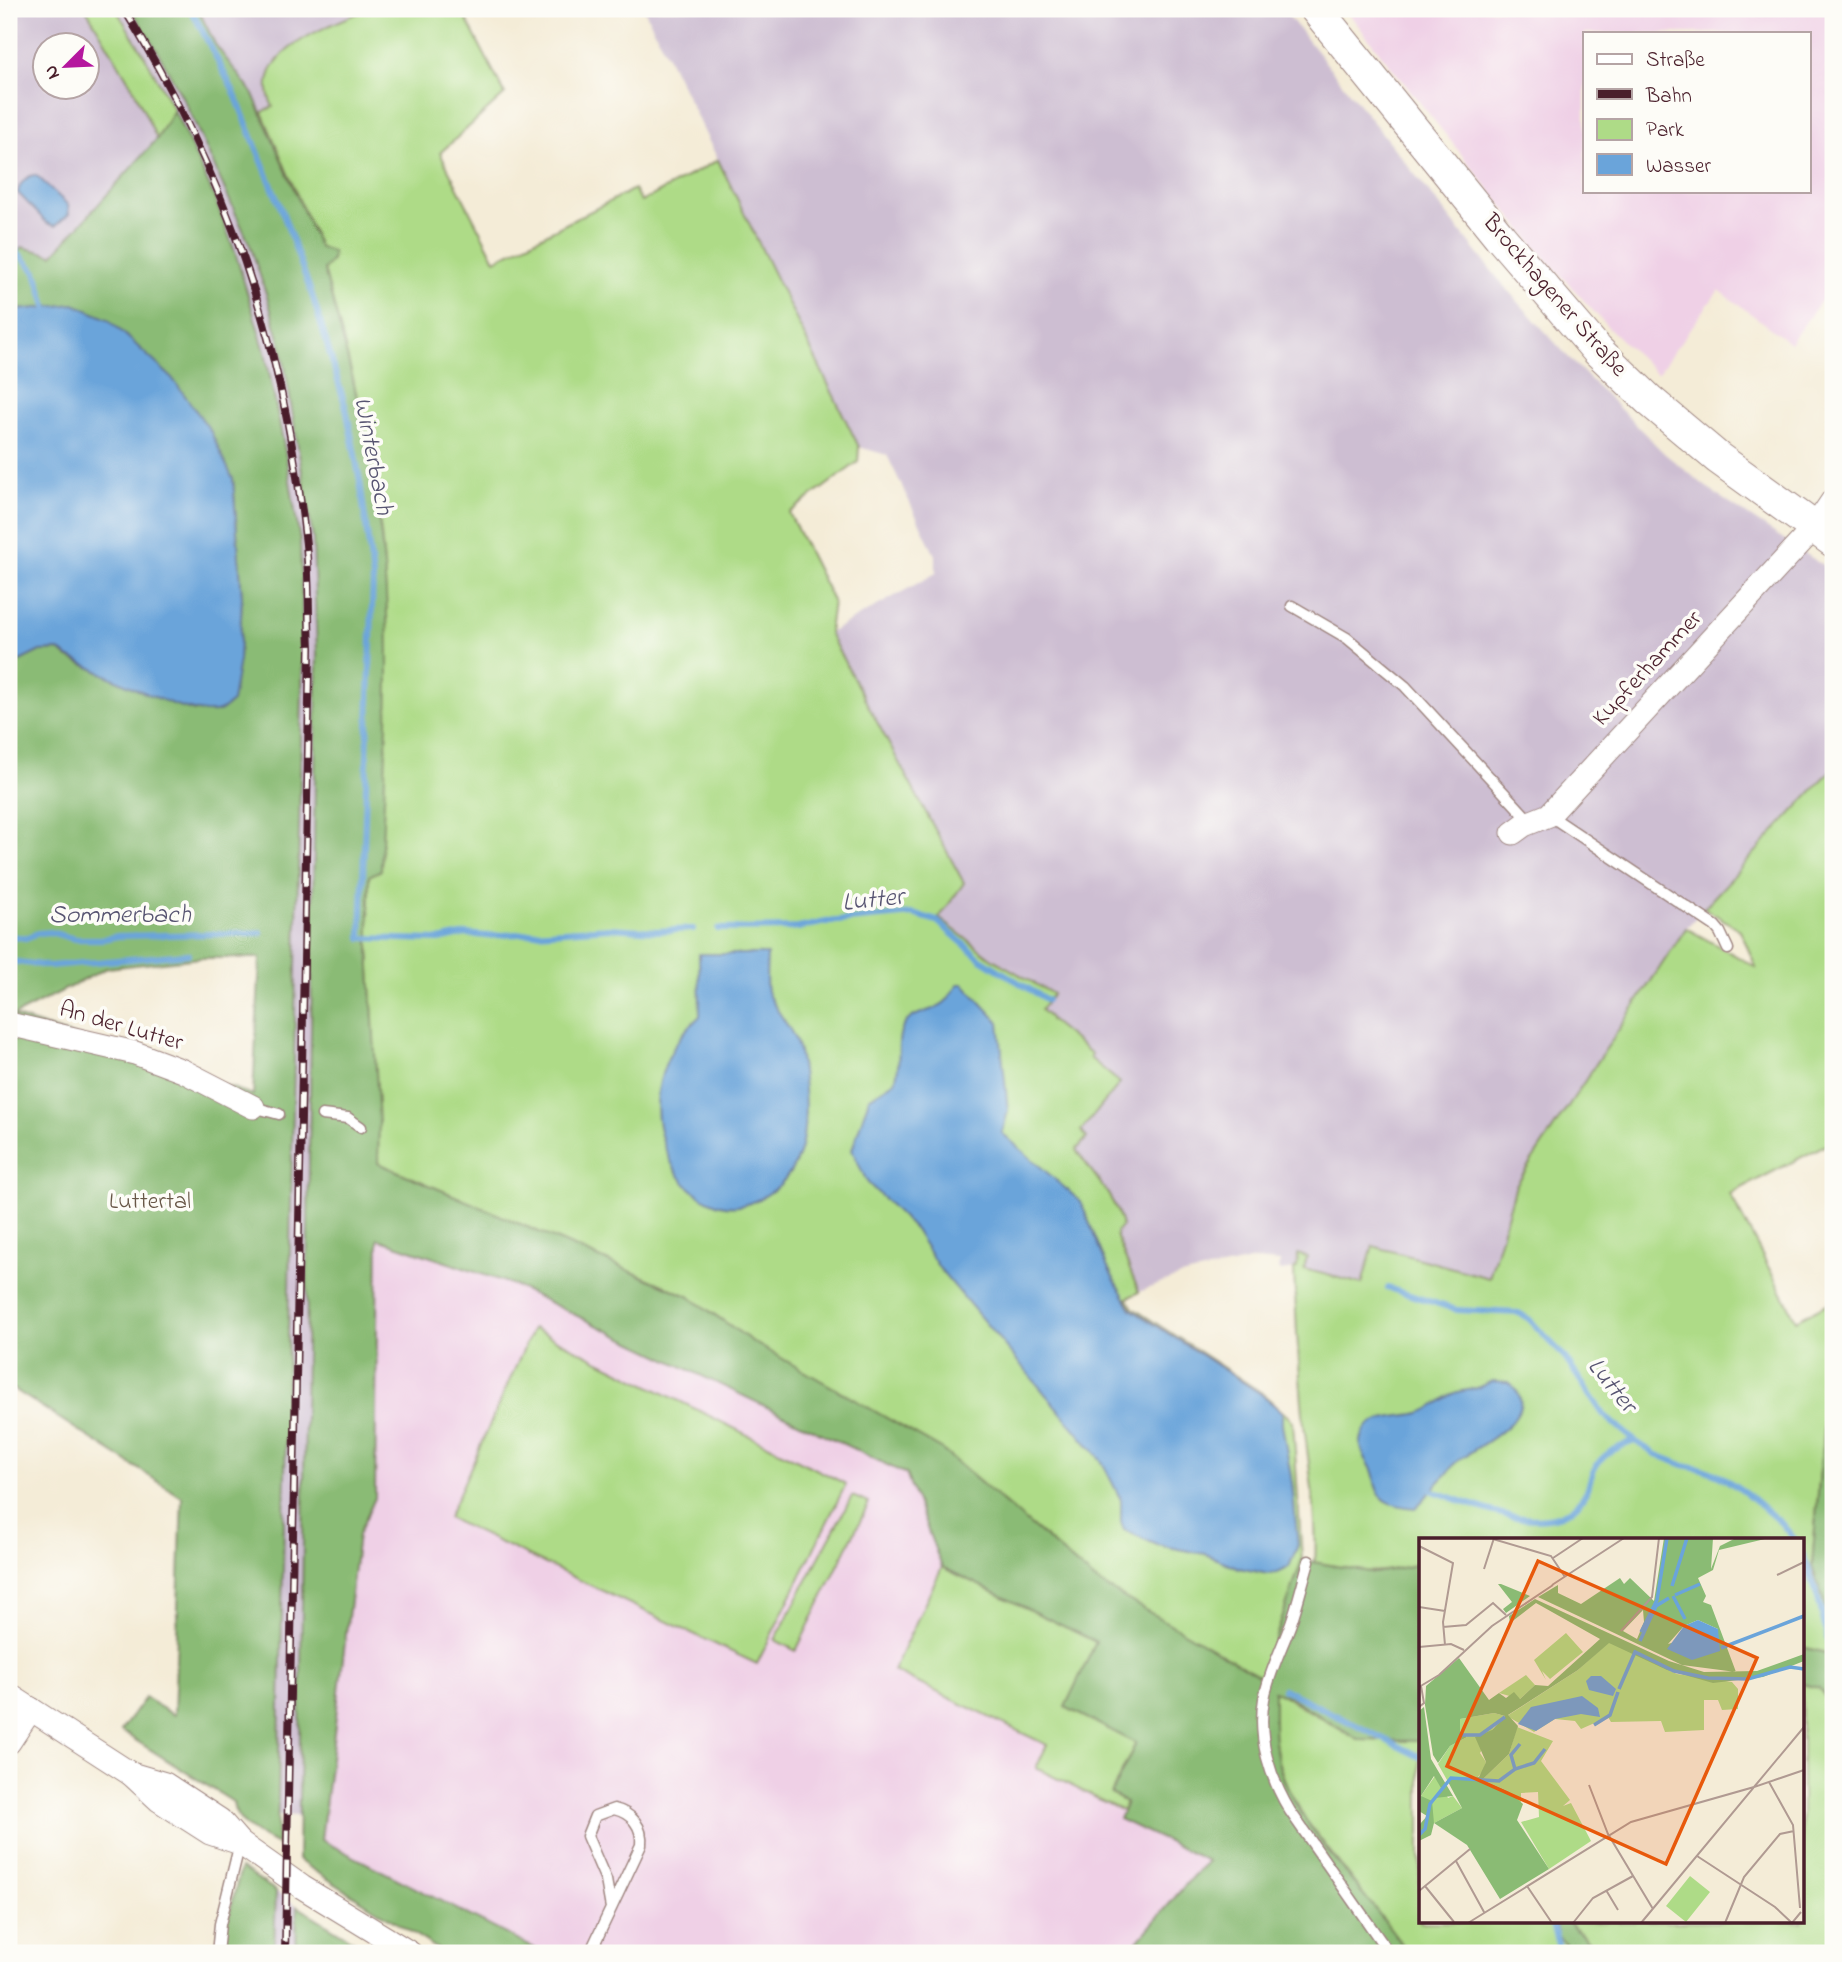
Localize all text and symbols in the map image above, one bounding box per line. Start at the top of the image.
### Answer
north arrow [32,32,102,102]
legend [1583,32,1811,192]
text: Straße [1646,46,1705,76]
text: N [38,60,68,83]
text: Bahn [1645,82,1692,112]
text: Park [1646,116,1685,146]
text: Wasser [1646,152,1711,182]
street label: Brockhagener Straße [1472,206,1635,386]
water label: Winterbach [342,394,402,519]
street label: Kupferhammer [1585,603,1711,735]
water label: Lutter [840,879,909,923]
water label: Sommerbach [49,897,192,935]
street label: An der Lutter [55,993,187,1061]
park label: Luttertal [109,1185,191,1220]
water label: Lutter [1577,1350,1647,1424]
inset map [1419,1538,1804,1924]

